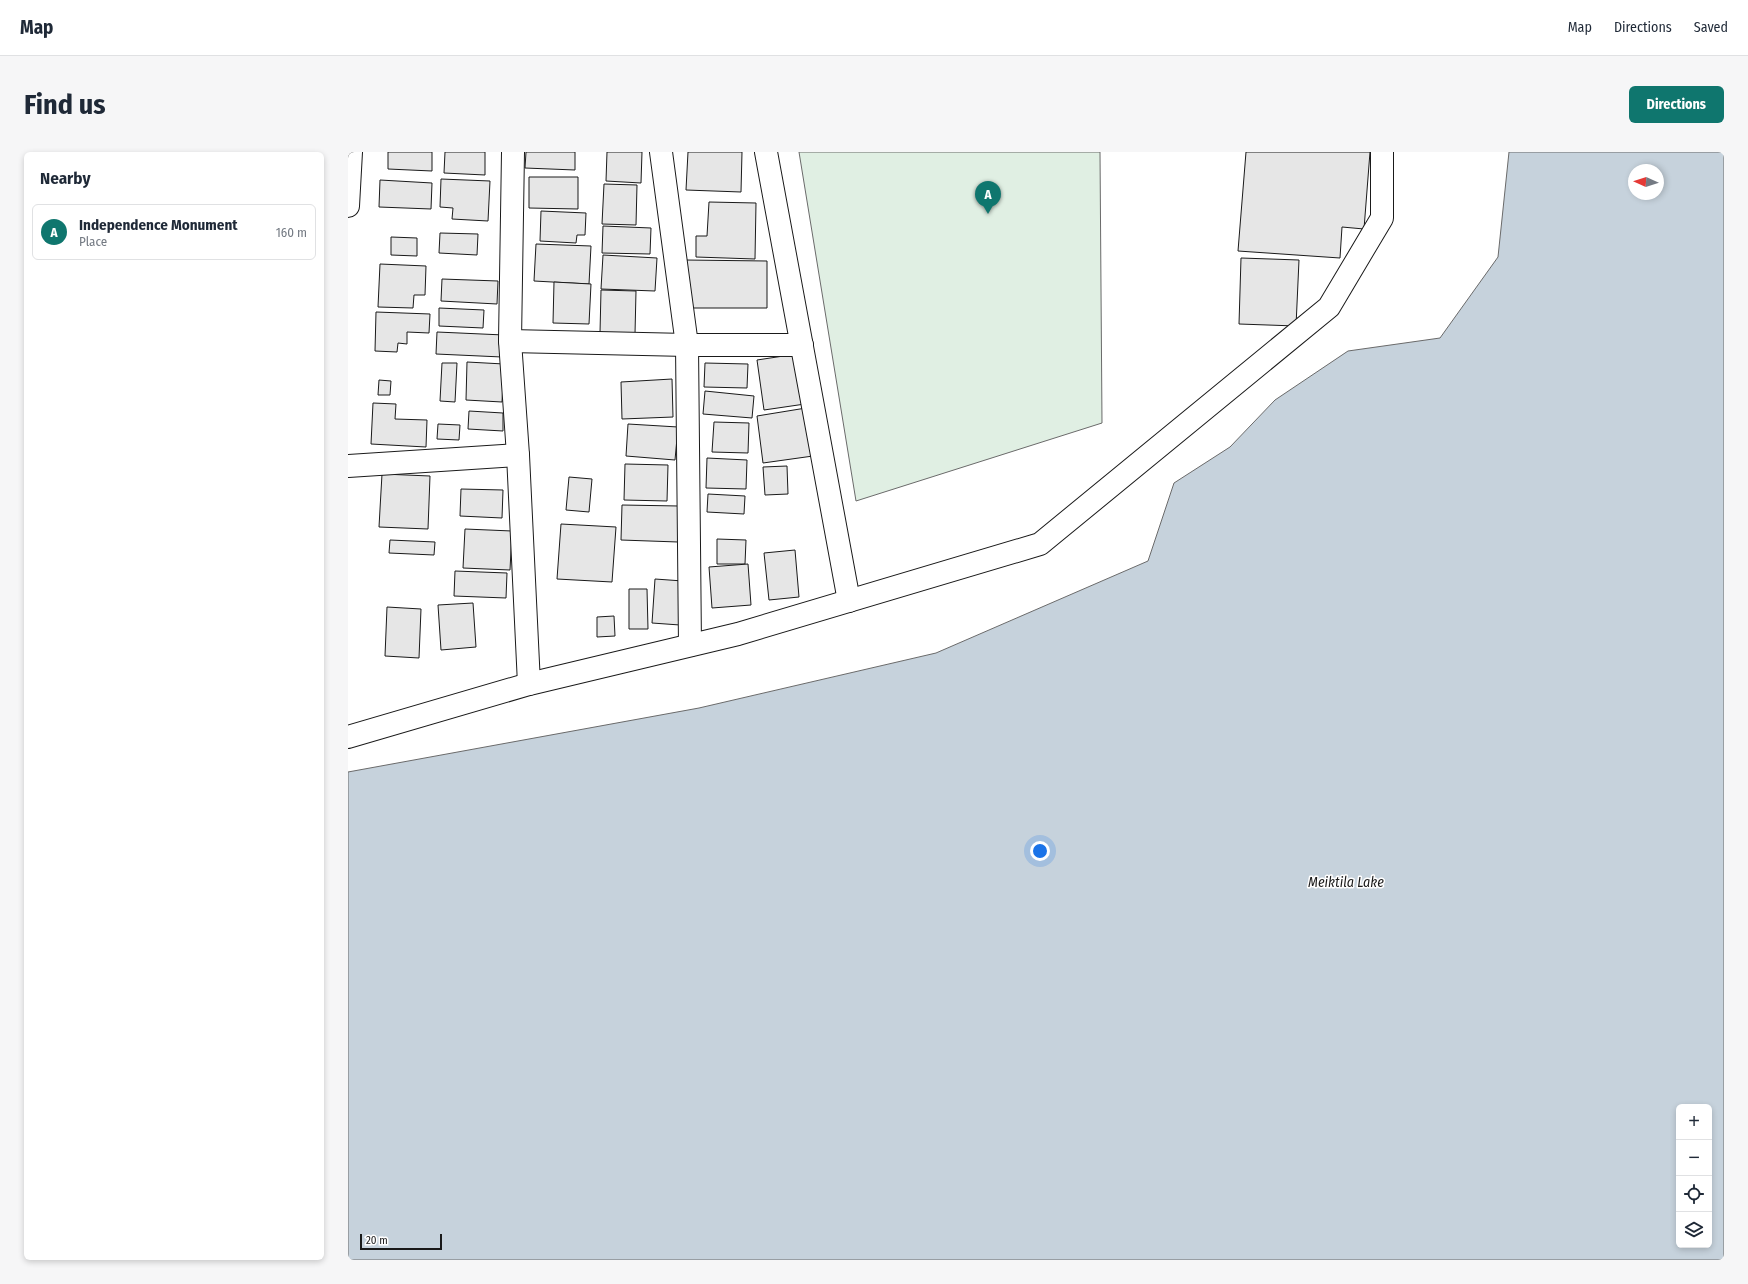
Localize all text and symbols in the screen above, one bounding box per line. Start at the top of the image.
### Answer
text: Map [20,16,53,39]
text: Map [1568,19,1592,36]
text: Directions [1614,19,1672,36]
text: Saved [1694,19,1728,36]
button: Directions [1629,86,1724,123]
text: Find us [24,88,106,121]
north arrow [1628,164,1664,200]
text: Nearby [40,168,91,189]
pin: A [975,181,1001,214]
text: Independence Monument [79,216,238,234]
text: A [50,225,58,240]
text: 160 m [276,225,307,240]
text: Place [79,234,107,249]
your location [1030,841,1050,861]
water label: Meiktila Lake [1308,874,1384,891]
map controls [1676,1104,1712,1248]
button: + [1676,1104,1712,1140]
button: − [1676,1140,1712,1176]
button: locate [1676,1176,1712,1212]
button: layers [1676,1212,1712,1248]
scale bar [360,1232,442,1251]
text: 20 m [366,1234,388,1247]

